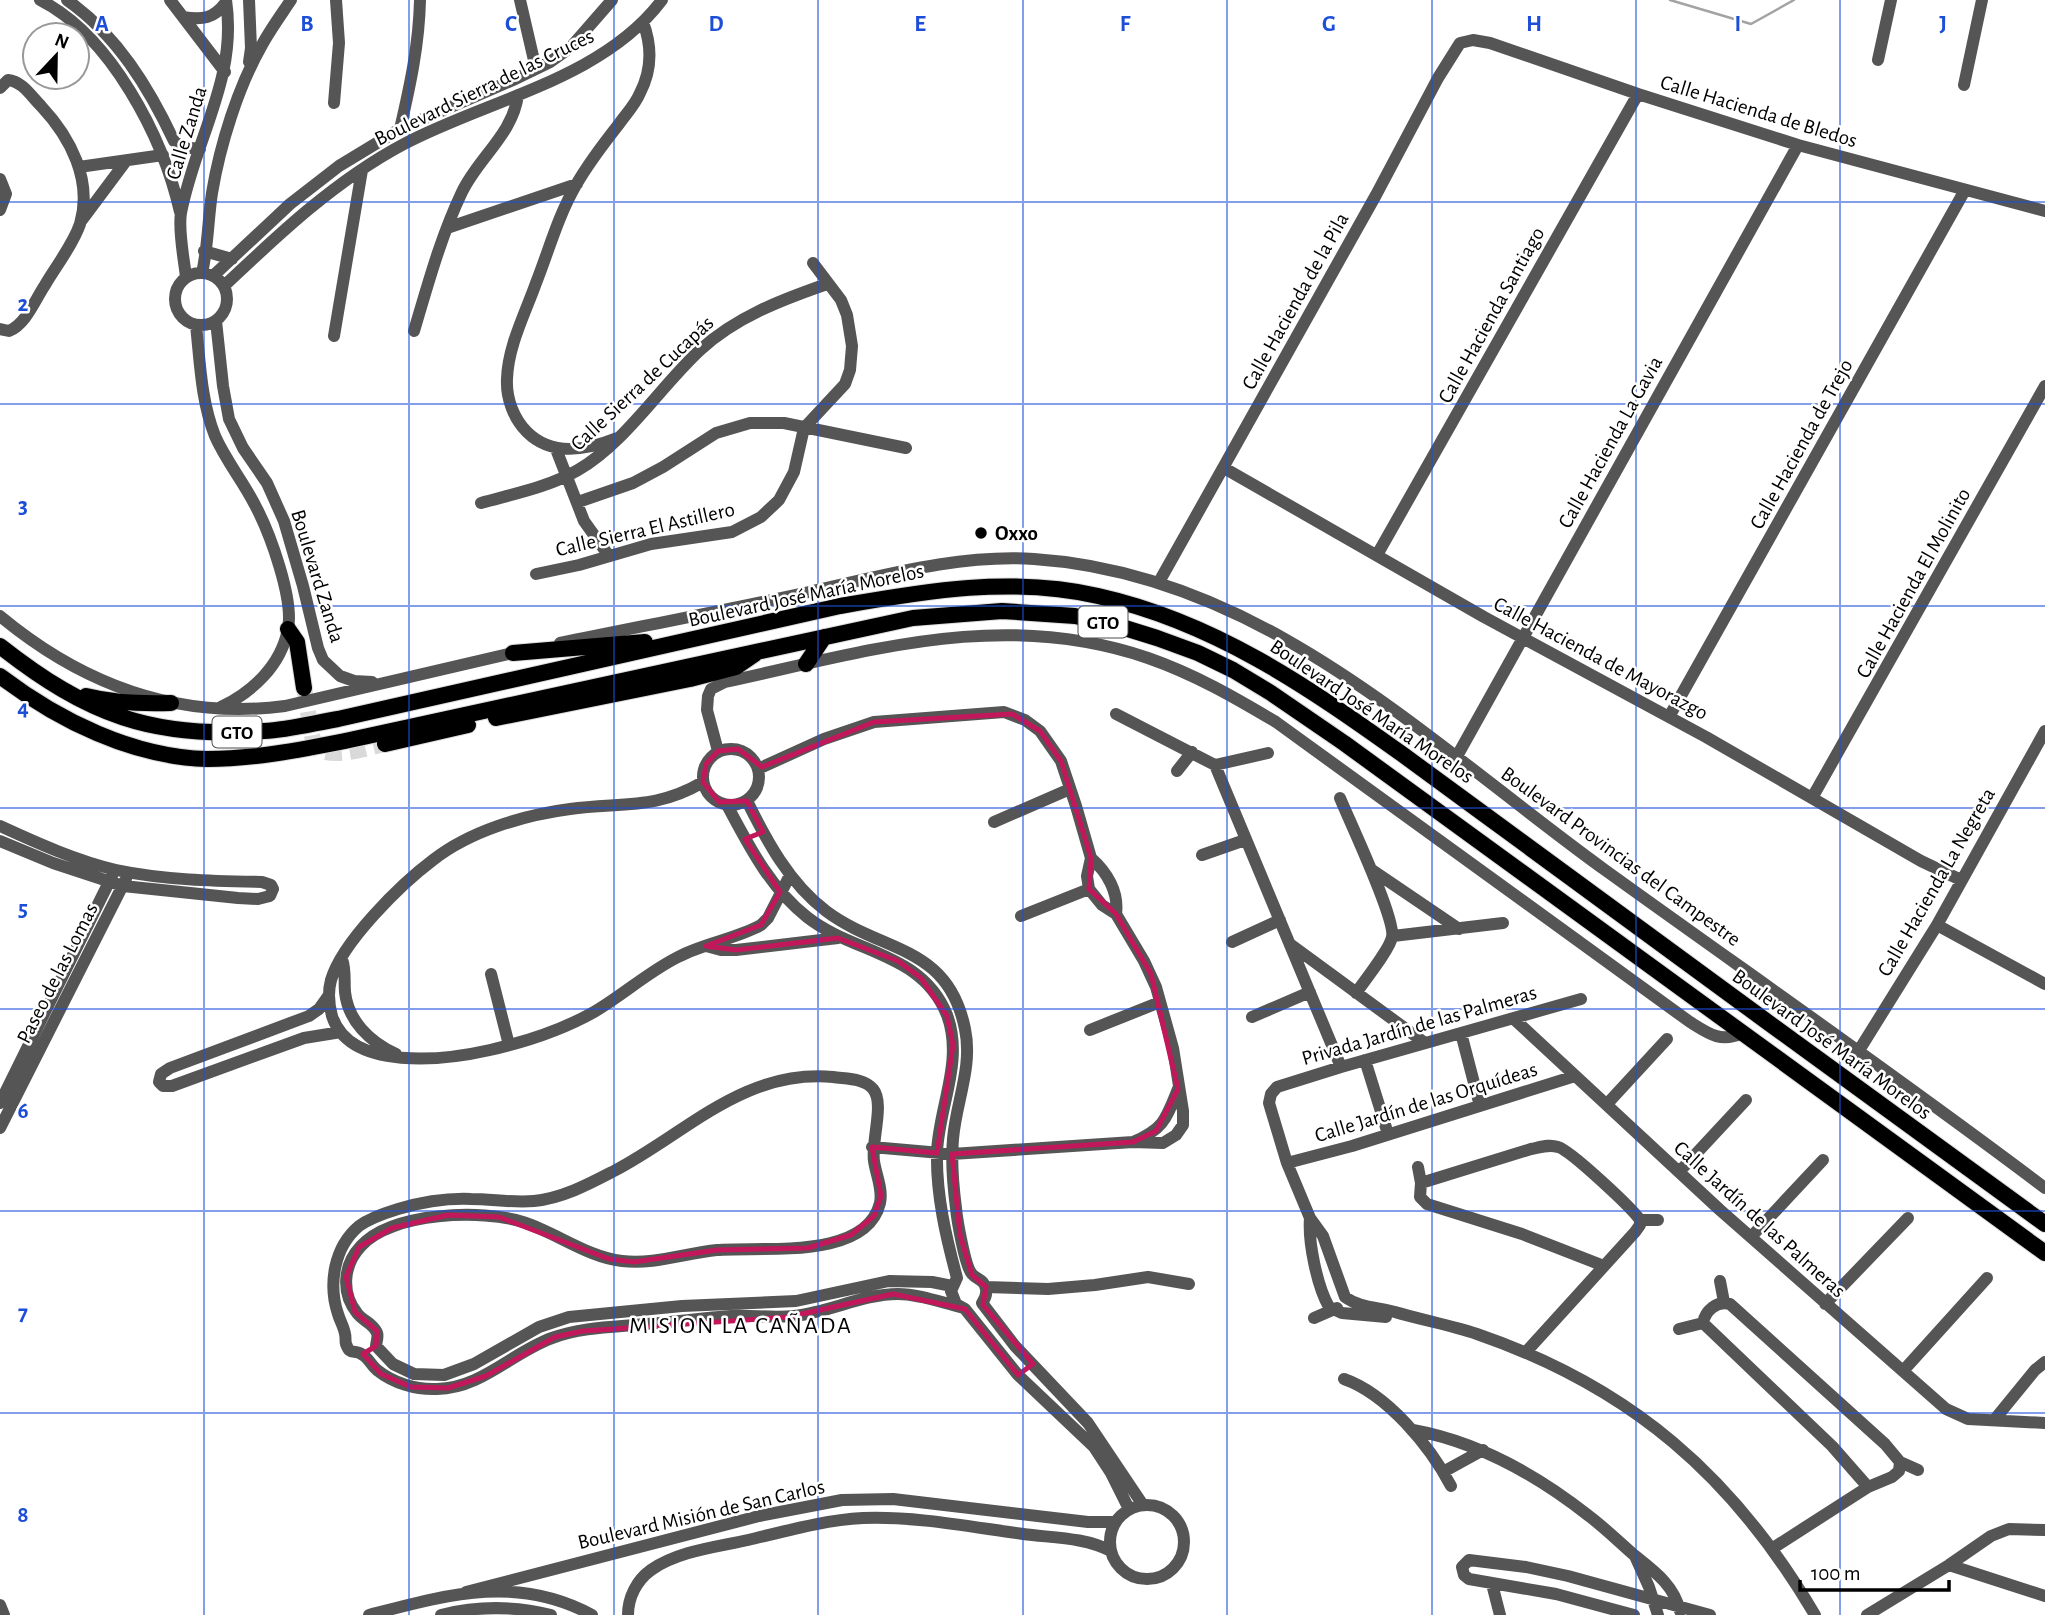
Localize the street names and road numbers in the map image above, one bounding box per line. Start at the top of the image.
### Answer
street label: Boulevard Sierra de las Cruces [370,23,598,151]
street label: Calle Hacienda de Bledos [1658,72,1860,151]
street label: Calle Zanda [162,84,211,182]
street label: Calle Hacienda de la Pila [1238,209,1353,393]
street label: Calle Hacienda Santiago [1434,224,1548,407]
street label: Calle Sierra de Cucapás [567,312,718,455]
street label: Calle Hacienda La Gavia [1554,353,1667,532]
street label: Calle Hacienda de Trejo [1746,356,1857,533]
street label: Calle Hacienda El Molinito [1852,485,1974,682]
street label: Calle Sierra El Astillero [554,499,737,560]
street label: Boulevard Zanda [287,507,348,646]
street label: Boulevard José María Morelos [686,560,926,631]
street label: Calle Hacienda de Mayorazgo [1490,593,1711,724]
road number: GTO [1078,607,1128,638]
street label: Boulevard José María Morelos [1266,636,1477,787]
road number: GTO [212,716,262,748]
street label: Boulevard Provincias del Campestre [1497,763,1744,950]
street label: Calle Hacienda La Negreta [1874,784,1999,980]
street label: Paseo de las Lomas [13,900,102,1047]
street label: Boulevard José María Morelos [1728,965,1935,1124]
street label: Privada Jardín de las Palmeras [1299,982,1539,1069]
street label: Calle Jardín de las Orquídeas [1312,1059,1540,1146]
street label: Calle Jardín de las Palmeras [1670,1137,1849,1302]
street label: Boulevard Misión de San Carlos [576,1476,827,1553]

